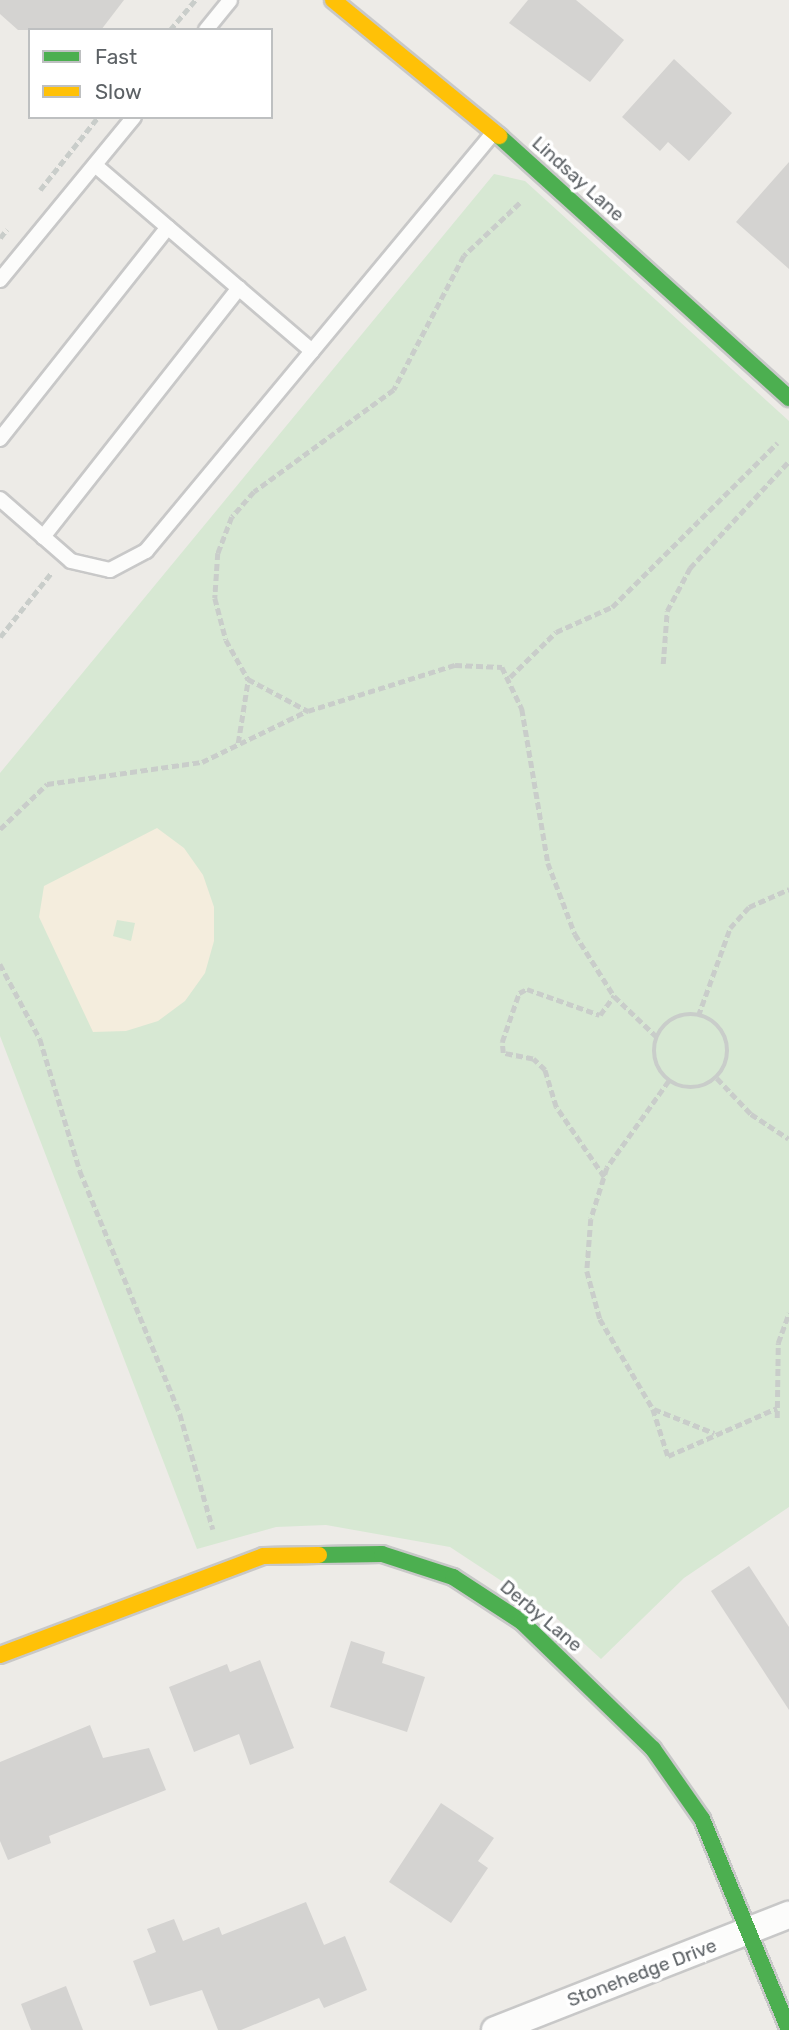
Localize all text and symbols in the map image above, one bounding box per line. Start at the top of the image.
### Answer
legend [28,28,273,119]
text: Fast [95,44,137,69]
text: Slow [95,79,142,104]
street label: Lindsay Lane [527,132,629,226]
street label: Derby Lane [495,1575,587,1657]
street label: Stonehedge Drive [564,1934,720,2012]

